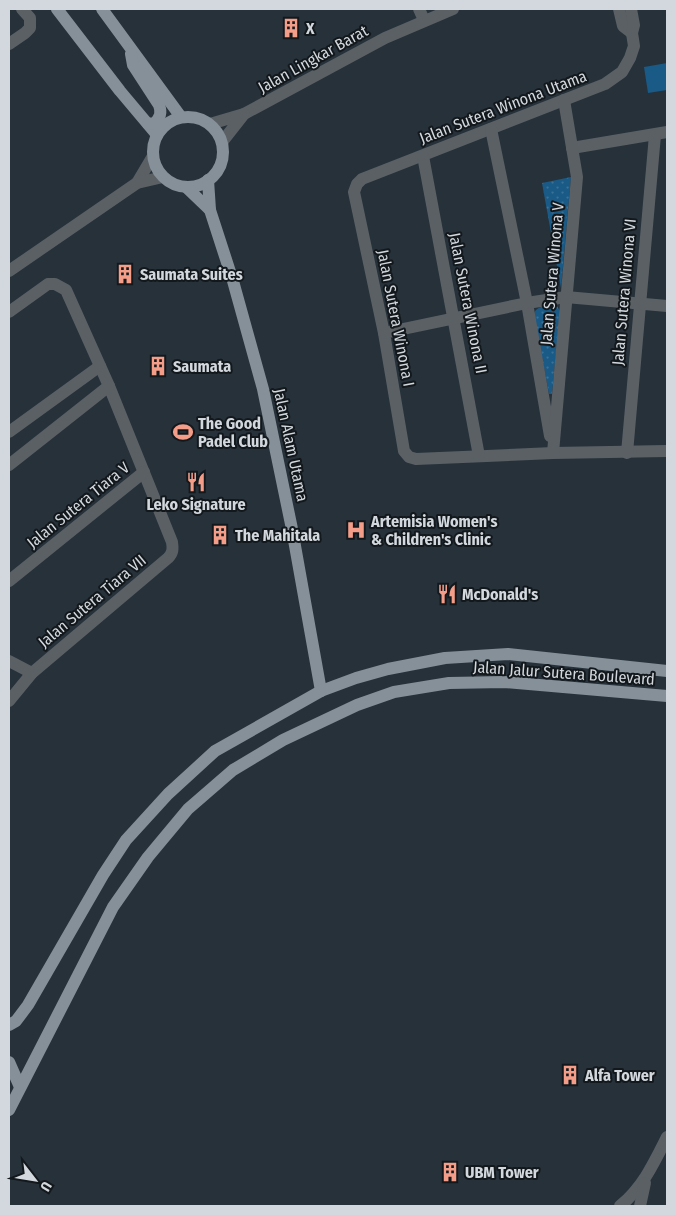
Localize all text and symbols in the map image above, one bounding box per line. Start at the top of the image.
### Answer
building icon: X [280,17,302,39]
place label: X [305,19,315,38]
street label: Jalan Lingkar Barat [255,21,372,97]
street label: Jalan Sutera Winona Utama [417,66,589,148]
street label: Jalan Sutera Winona V [536,201,568,346]
street label: Jalan Sutera Winona VI [608,218,640,366]
street label: Jalan Sutera Winona II [445,231,491,375]
street label: Jalan Sutera Winona I [373,248,419,388]
building icon: Saumata Suites [114,263,136,285]
place label: Saumata Suites [140,265,243,284]
building icon: Saumata [147,355,169,377]
place label: Saumata [173,357,231,376]
street label: Jalan Alam Utama [270,387,312,503]
place label: The Good Padel Club [198,414,268,451]
sports icon: The Good Padel Club [172,421,194,443]
street label: Jalan Sutera Tiara V [23,457,134,552]
restaurant icon: Leko Signature [185,471,207,493]
place label: Leko Signature [146,495,246,514]
place label: Artemisia Women's & Children's Clinic [370,512,498,549]
hospital icon: Artemisia Women's & Children's Clinic [345,519,367,541]
building icon: The Mahitala [209,524,231,546]
place label: The Mahitala [235,526,320,545]
street label: Jalan Sutera Tiara VII [34,550,150,652]
restaurant icon: McDonald's [436,583,458,605]
place label: McDonald's [462,585,538,604]
street label: Jalan Jalur Sutera Boulevard [473,657,655,689]
building icon: Alfa Tower [559,1064,581,1086]
place label: Alfa Tower [584,1066,655,1085]
north arrow [10,1155,60,1205]
building icon: UBM Tower [439,1161,461,1183]
place label: UBM Tower [465,1163,539,1182]
text: U [36,1179,55,1194]

